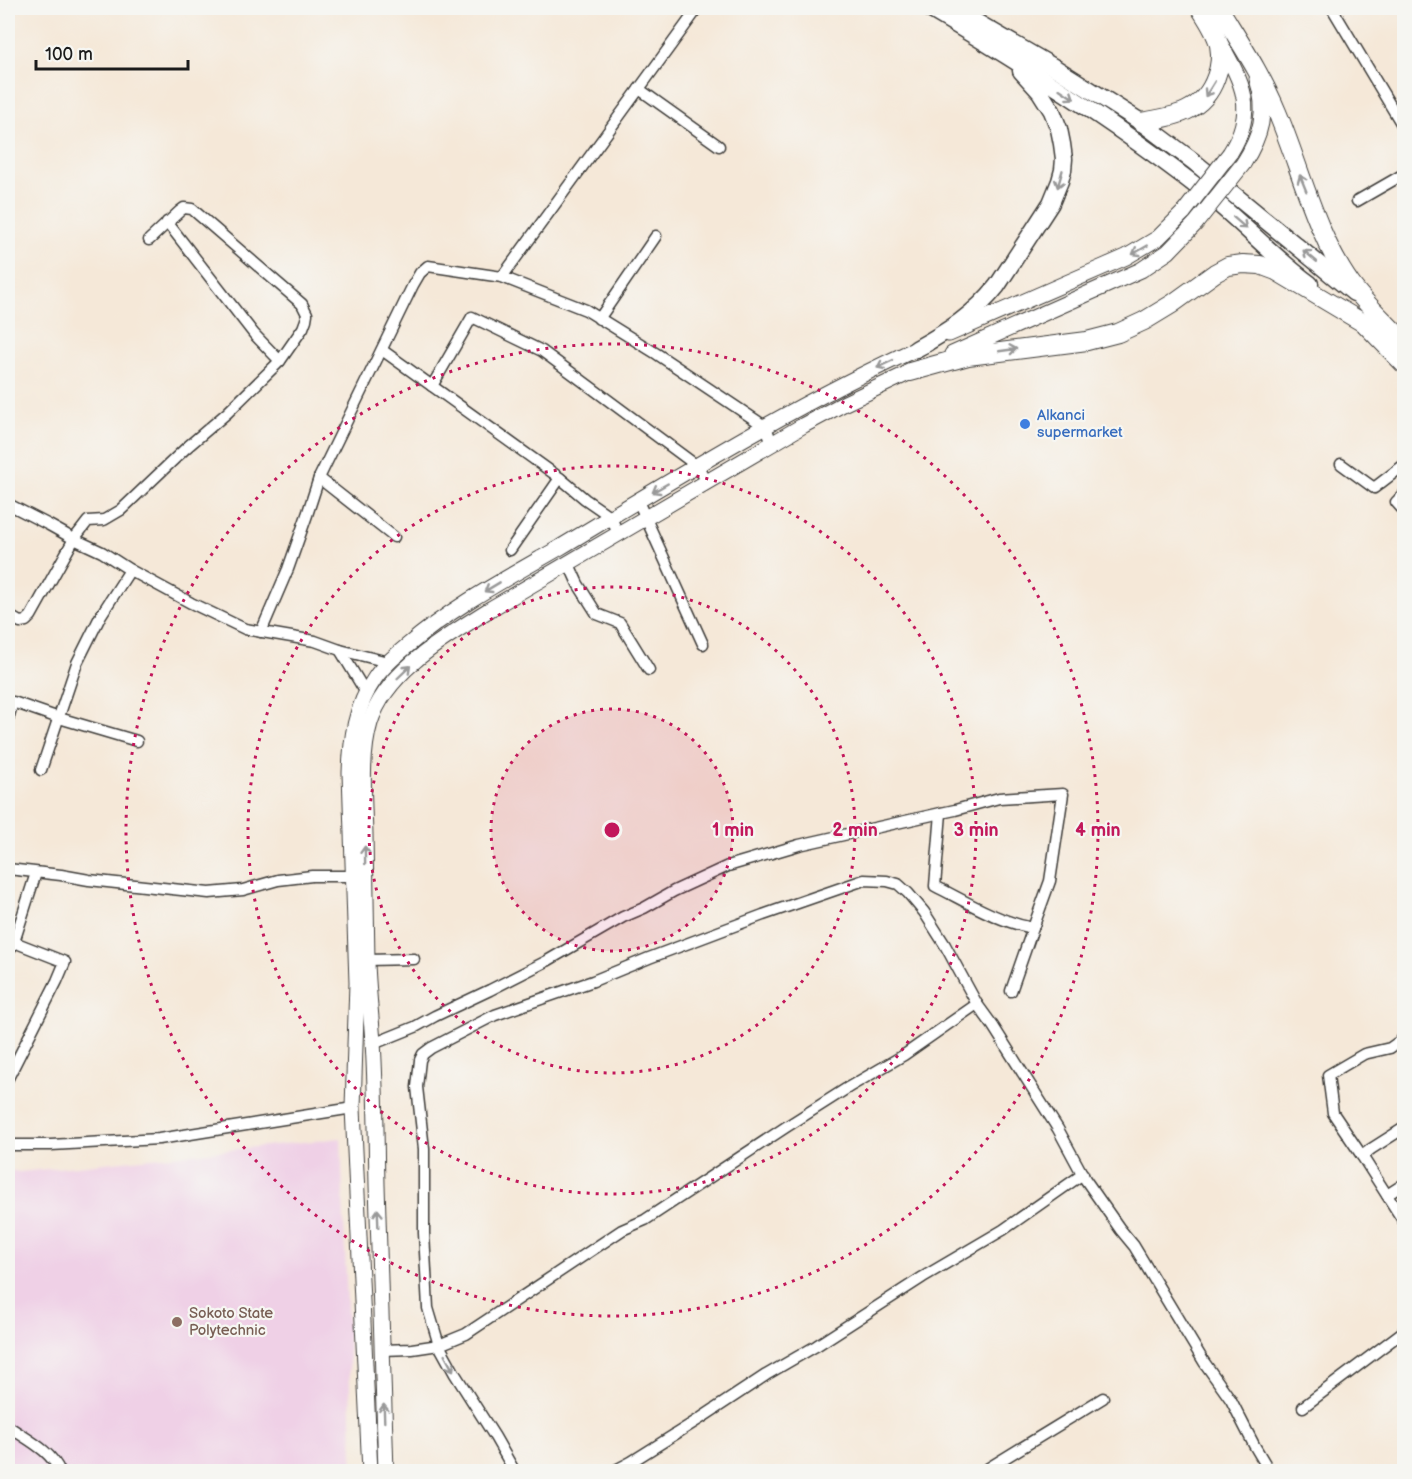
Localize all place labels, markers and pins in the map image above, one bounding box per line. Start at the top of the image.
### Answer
place label: Alkanci supermarket [1037,406,1123,442]
marker: Alkanci supermarket [1018,417,1032,431]
centre of rings [602,820,622,840]
place label: Sokoto State Polytechnic [189,1304,273,1340]
marker: Sokoto State Polytechnic [170,1315,184,1329]

